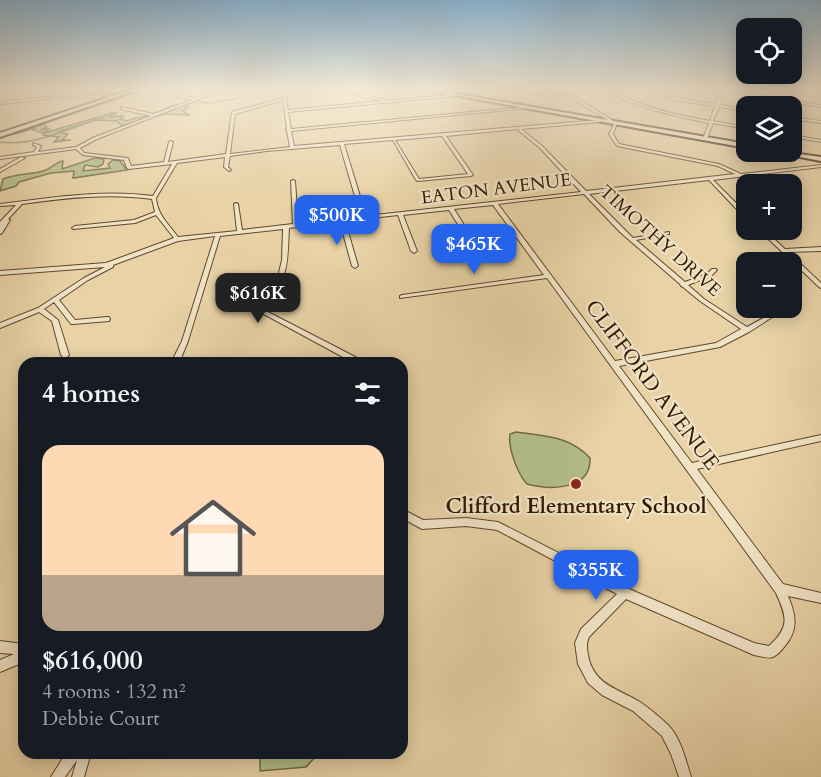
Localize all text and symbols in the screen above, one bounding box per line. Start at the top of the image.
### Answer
map controls [736,18,802,318]
button: locate [736,18,802,84]
button: layers [736,96,802,162]
street label: EATON AVENUE [419,167,573,211]
button: + [736,174,802,240]
street label: TIMOTHY DRIVE [594,180,726,302]
pin: $500K [295,195,379,246]
text: $500K [308,201,366,228]
pin: $465K [432,224,516,275]
text: $465K [445,230,503,257]
button: − [736,252,802,318]
pin: $616K [216,273,300,324]
text: $616K [229,279,287,306]
street label: CLIFFORD AVENUE [578,294,726,476]
text: 4 homes [42,376,140,411]
icon: filters [351,377,384,410]
marker: Clifford Elementary School [569,477,583,491]
icon: home [159,484,267,592]
place label: Clifford Elementary School [445,492,707,521]
pin: $355K [554,550,638,601]
text: $355K [567,556,625,583]
text: $616,000 [42,643,143,678]
text: 4 rooms · 132 m² [42,678,186,705]
text: Debbie Court [42,705,160,732]

